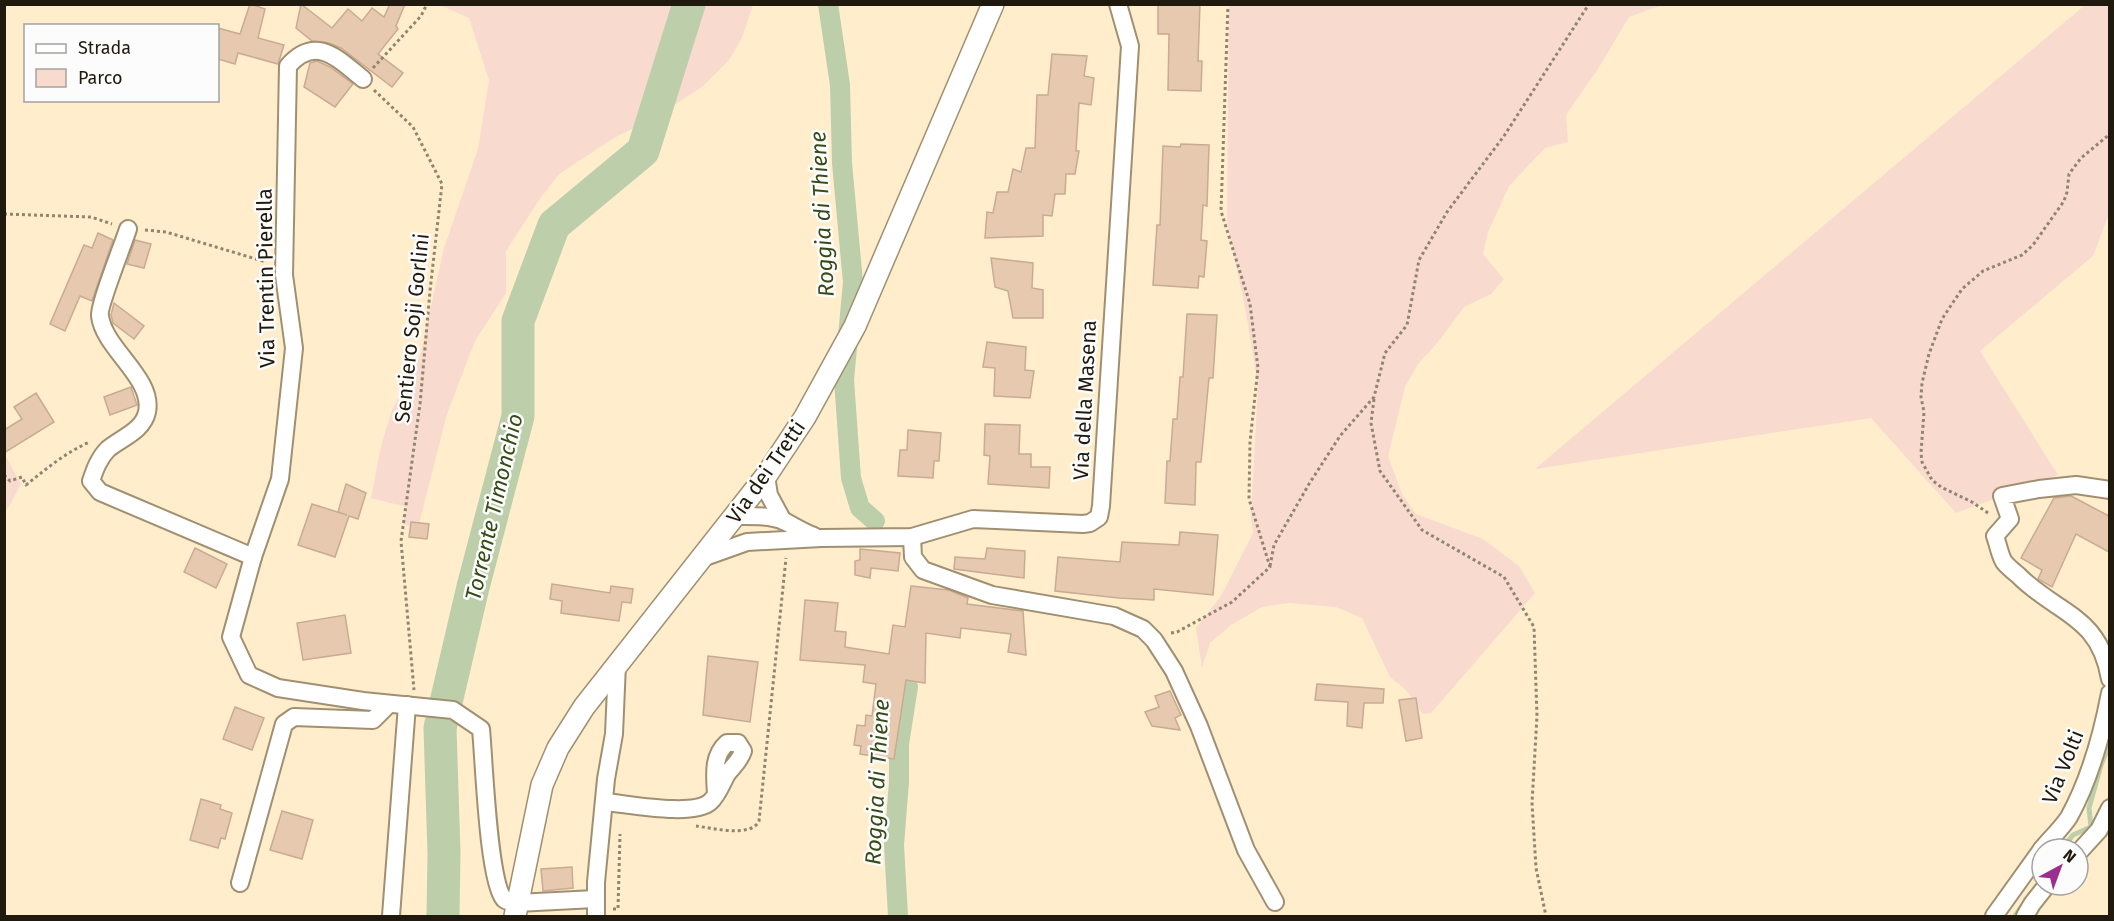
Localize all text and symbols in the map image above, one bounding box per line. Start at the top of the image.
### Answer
legend [24,24,219,102]
text: Strada [78,37,131,59]
text: Parco [78,67,122,89]
water label: Roggia di Thiene [804,130,840,298]
street label: Via Trentin Pierella [251,188,281,368]
street label: Sentiero Soji Gorlini [389,232,435,424]
street label: Via della Masena [1068,319,1102,481]
water label: Torrente Timonchio [459,411,529,603]
street label: Via dei Tretti [721,415,811,529]
water label: Roggia di Thiene [859,698,895,866]
street label: Via Volti [2036,726,2090,808]
north arrow [2030,837,2090,897]
text: N [2059,845,2080,867]

